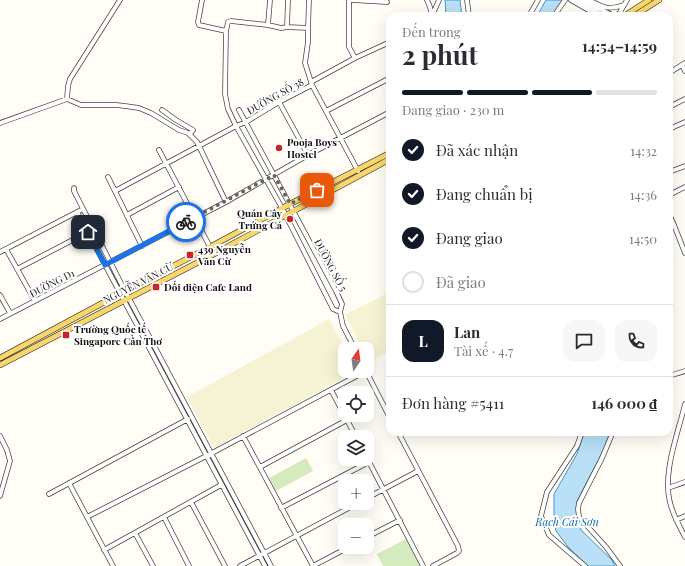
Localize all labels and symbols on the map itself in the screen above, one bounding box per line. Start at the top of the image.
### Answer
street label: ĐƯỜNG SỐ 38 [244,74,306,117]
place label: Pooja Boys Hostel [287,135,337,161]
marker: Pooja Boys Hostel [274,143,284,153]
pin [300,173,334,207]
courier [166,202,206,242]
place label: Quán Cây Trứng Cá [237,206,283,232]
marker: Quán Cây Trứng Cá [285,214,295,224]
pin [71,215,105,249]
street label: ĐƯỜNG SỐ 5 [311,236,352,294]
place label: 439 Nguyễn Văn Cừ [197,242,252,268]
marker: 439 Nguyễn Văn Cừ [185,250,195,260]
street label: NGUYỄN VĂN CỪ [100,259,177,307]
street label: ĐƯỜNG D1 [27,266,77,300]
place label: Đối diện Cafe Land [164,280,252,294]
marker: Đối diện Cafe Land [151,282,161,292]
place label: Trường Quốc tế Singapore Cần Thơ [74,322,162,348]
marker: Trường Quốc tế Singapore Cần Thơ [61,330,71,340]
north arrow [338,342,374,378]
water label: Rạch Cái Sơn [534,514,599,529]

